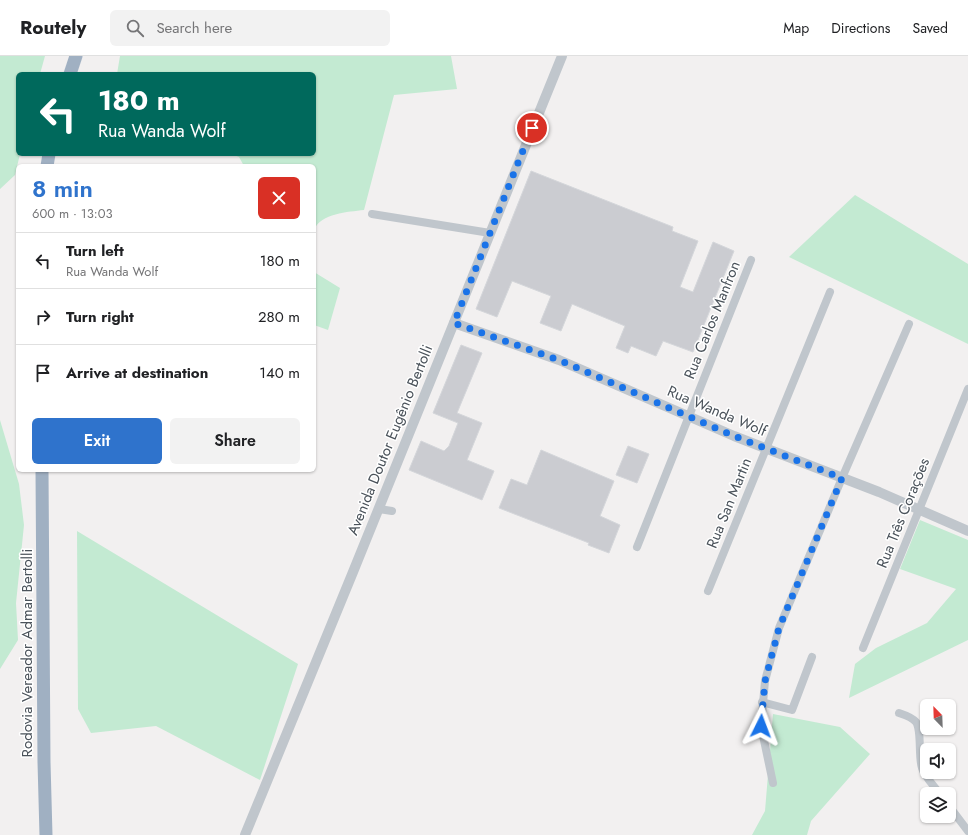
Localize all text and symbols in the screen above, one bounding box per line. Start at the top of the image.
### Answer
search box [110,10,390,46]
text: Routely [20,14,86,41]
icon: search [124,17,146,39]
text: Search here [156,17,232,39]
text: Map [783,18,809,38]
text: Directions [831,18,891,38]
text: Saved [913,18,948,38]
text: 180 m [98,80,180,121]
icon: left [32,88,84,140]
pin [515,111,549,145]
icon: arrive [521,117,543,139]
text: Rua Wanda Wolf [98,118,226,144]
text: 8 min [32,171,93,206]
button: close [258,177,300,219]
text: 600 m · 13:03 [32,204,113,223]
text: Turn left [66,240,124,262]
icon: left [32,250,54,272]
text: 180 m [260,250,300,272]
street label: Rua Carlos Manfron [678,258,746,382]
text: Rua Wanda Wolf [66,262,158,281]
icon: right [32,306,54,328]
text: Turn right [66,306,134,328]
text: 280 m [258,306,300,328]
street label: Avenida Doutor Eugênio Bertolli [342,341,438,539]
icon: arrive [32,362,54,384]
text: Arrive at destination [66,362,208,384]
text: 140 m [259,362,300,384]
street label: Rua Wanda Wolf [664,380,771,442]
button: Exit [32,418,162,464]
button: Share [170,418,300,464]
street label: Rua San Martin [701,455,757,551]
street label: Rua Três Corações [871,455,935,571]
street label: Rodovia Vereador Admar Bertolli [16,549,38,757]
north arrow [920,699,956,735]
map controls [920,699,956,823]
position arrow [740,705,782,747]
button: sound [920,743,956,779]
button: layers [920,787,956,823]

